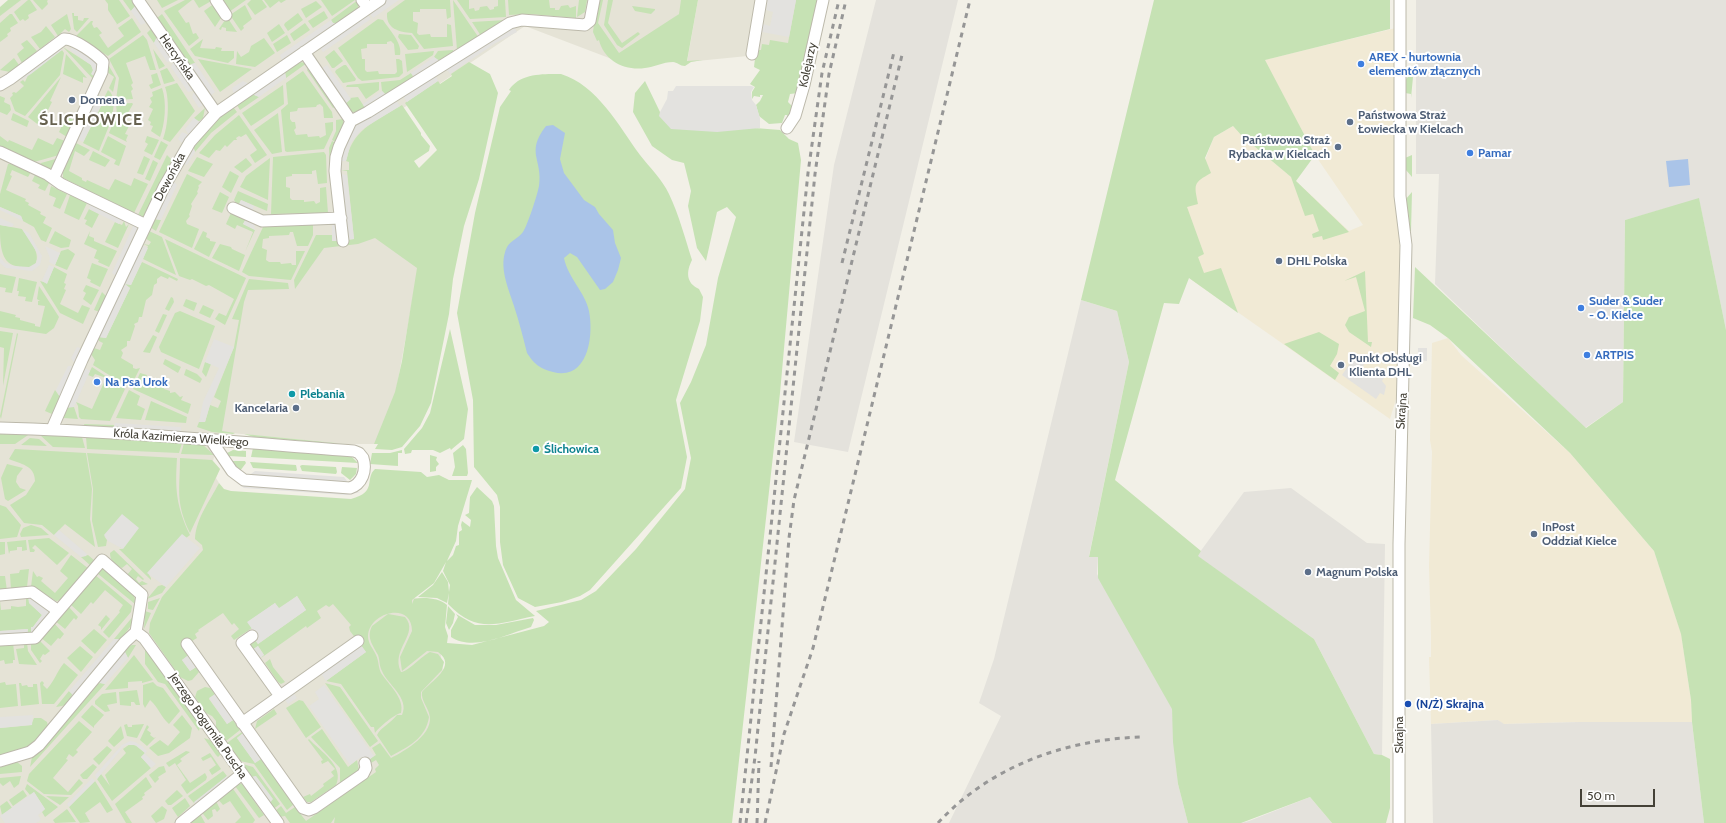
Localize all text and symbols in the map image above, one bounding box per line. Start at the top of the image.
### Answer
street label: Hercyńska [156,31,198,83]
street label: Kolejarzy [796,41,820,89]
place label: AREX - hurtownia elementów złącznych [1369,50,1481,78]
marker: AREX - hurtownia elementów złącznych [1356,59,1366,69]
place label: Domena [80,93,125,107]
marker: Domena [67,95,77,105]
place label: Państwowa Straż Łowiecka w Kielcach [1358,108,1463,136]
district label: ŚLICHOWICE [39,110,143,130]
marker: Państwowa Straż Łowiecka w Kielcach [1345,117,1355,127]
place label: Państwowa Straż Rybacka w Kielcach [1228,133,1330,161]
marker: Państwowa Straż Rybacka w Kielcach [1333,142,1343,152]
place label: Pamar [1478,146,1511,160]
marker: Pamar [1465,148,1475,158]
street label: Dewońska [151,150,189,204]
place label: DHL Polska [1287,254,1347,268]
marker: DHL Polska [1274,256,1284,266]
place label: Suder & Suder - O. Kielce [1589,294,1663,322]
marker: Suder & Suder - O. Kielce [1576,303,1586,313]
place label: ARTPIS [1595,348,1634,362]
marker: ARTPIS [1582,350,1592,360]
place label: Punkt Obsługi Klienta DHL [1349,351,1422,379]
marker: Punkt Obsługi Klienta DHL [1336,360,1346,370]
place label: Na Psa Urok [105,375,168,389]
marker: Na Psa Urok [92,377,102,387]
place label: Plebania [300,387,345,401]
marker: Plebania [287,389,297,399]
street label: Skrajna [1394,392,1410,430]
place label: Kancelaria [234,401,288,415]
marker: Kancelaria [291,403,301,413]
street label: Króla Kazimierza Wielkiego [113,426,249,450]
place label: Ślichowica [544,442,599,456]
marker: Ślichowica [531,444,541,454]
place label: InPost Oddział Kielce [1542,520,1617,548]
marker: InPost Oddział Kielce [1529,529,1539,539]
place label: Magnum Polska [1316,565,1398,579]
marker: Magnum Polska [1303,567,1313,577]
street label: Jerzego Bogumiła Puscha [166,670,250,782]
place label: (N/Ż) Skrajna [1416,697,1484,711]
marker: (N/Ż) Skrajna [1403,699,1413,709]
street label: Skrajna [1392,717,1406,753]
scale bar [1582,781,1657,807]
text: 50 m [1587,788,1615,803]

